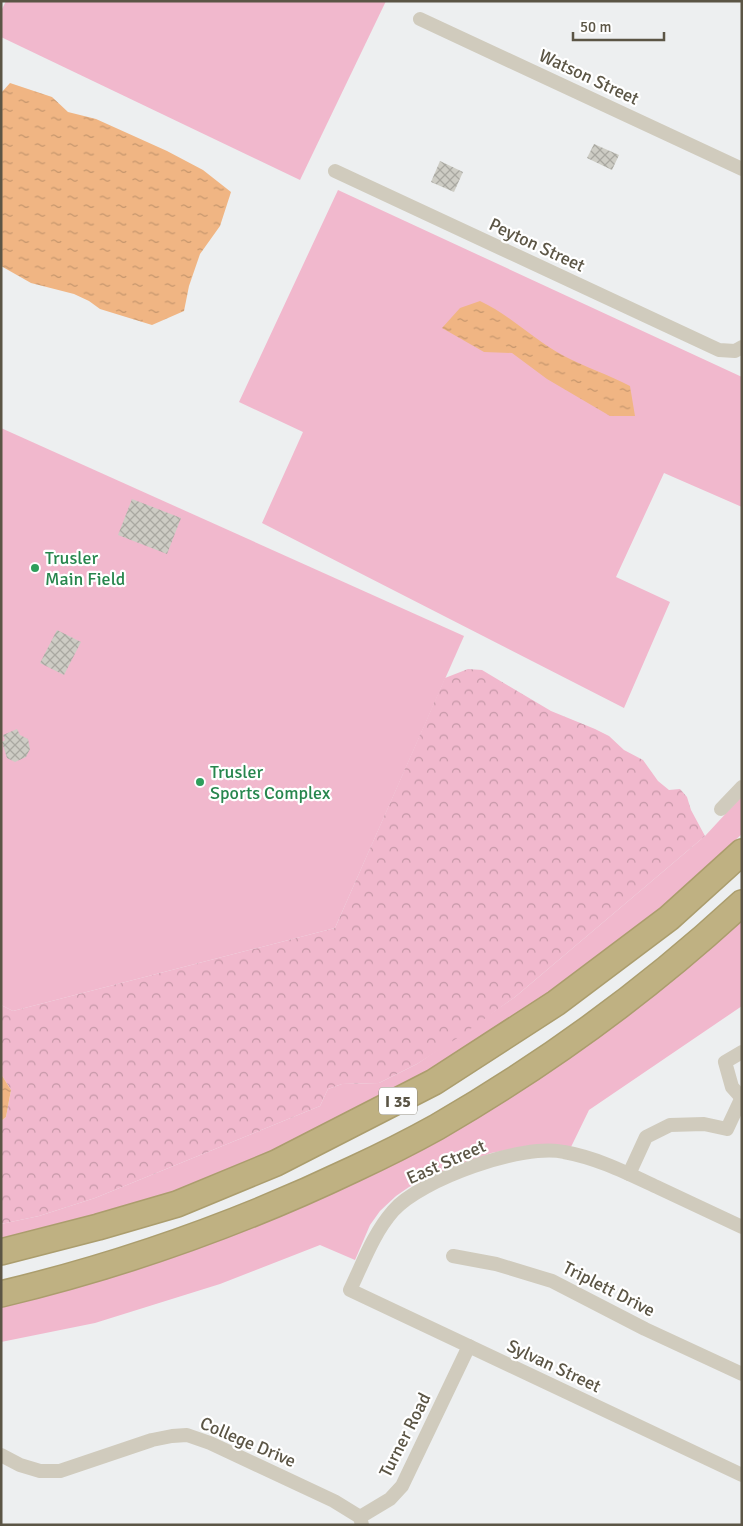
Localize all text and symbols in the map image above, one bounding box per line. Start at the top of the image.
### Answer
scale bar [573,10,664,42]
text: 50 m [580,18,611,36]
street label: Watson Street [536,44,642,110]
street label: Peyton Street [486,213,588,277]
place label: Trusler Main Field [45,547,125,590]
marker: Trusler Main Field [29,562,41,574]
place label: Trusler Sports Complex [210,761,331,804]
marker: Trusler Sports Complex [194,776,206,788]
road number: I 35 [379,1088,417,1114]
street label: East Street [403,1135,489,1189]
street label: Triplett Drive [559,1256,659,1322]
street label: Sylvan Street [504,1335,604,1397]
street label: Turner Road [374,1389,436,1481]
street label: College Drive [197,1412,299,1472]

